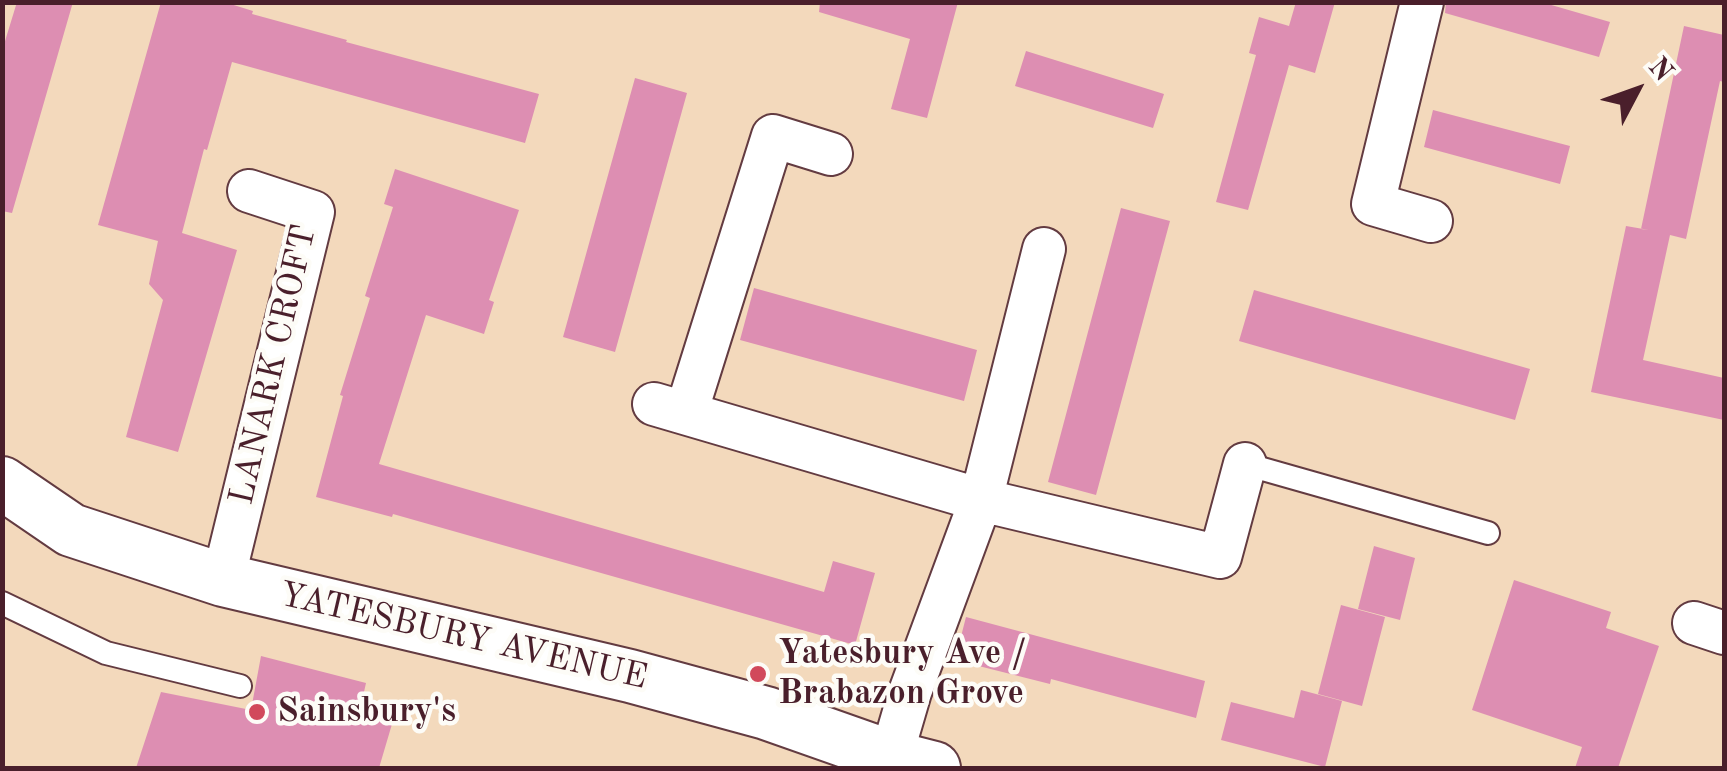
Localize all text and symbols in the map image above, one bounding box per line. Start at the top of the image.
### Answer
north arrow [1587,40,1687,140]
text: N [1642,53,1677,88]
street label: LANARK CROFT [221,221,327,509]
street label: YATESBURY AVENUE [275,574,651,700]
place label: Yatesbury Ave / Brabazon Grove [778,633,1027,715]
marker: Yatesbury Ave / Brabazon Grove [747,663,769,685]
place label: Sainsbury's [277,691,456,733]
marker: Sainsbury's [246,701,268,723]

